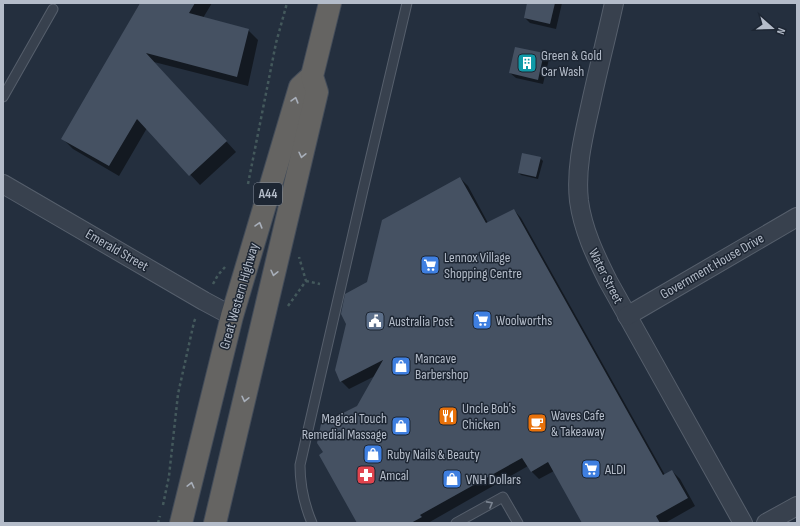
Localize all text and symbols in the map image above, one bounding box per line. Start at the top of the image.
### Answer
north arrow [752,8,792,48]
text: N [774,26,788,36]
place label: Green & Gold Car Wash [541,47,602,80]
building icon: Green & Gold Car Wash [516,52,538,74]
one-way arrow [291,97,299,104]
one-way arrow [299,151,307,158]
road number: A44 [254,183,282,205]
one-way arrow [254,222,263,229]
street label: Emerald Street [83,225,151,275]
street label: Government House Drive [657,229,767,303]
street label: Great Western Highway [216,240,262,351]
street label: Water Street [585,246,627,306]
place label: Lennox Village Shopping Centre [444,249,522,282]
supermarket icon: Lennox Village Shopping Centre [419,254,441,276]
one-way arrow [271,269,279,276]
supermarket icon: Woolworths [471,309,493,331]
public building icon: Australia Post [364,310,386,332]
place label: Woolworths [496,312,552,329]
place label: Australia Post [388,313,453,330]
place label: Mancave Barbershop [415,350,469,383]
shop icon: Mancave Barbershop [390,355,412,377]
one-way arrow [241,395,250,402]
place label: Uncle Bob's Chicken [462,400,516,433]
restaurant icon: Uncle Bob's Chicken [437,405,459,427]
place label: Waves Cafe & Takeaway [551,407,605,440]
place label: Magical Touch Remedial Massage [302,410,387,443]
cafe icon: Waves Cafe & Takeaway [526,412,548,434]
shop icon: Magical Touch Remedial Massage [390,415,412,437]
shop icon: Ruby Nails & Beauty [362,443,384,465]
place label: Ruby Nails & Beauty [387,446,480,463]
supermarket icon: ALDI [580,458,602,480]
place label: ALDI [604,461,626,478]
pharmacy icon: Amcal [355,464,377,486]
place label: Amcal [379,467,409,484]
shop icon: VNH Dollars [441,468,463,490]
place label: VNH Dollars [466,471,521,488]
one-way arrow [186,482,194,488]
one-way arrow [486,501,493,509]

